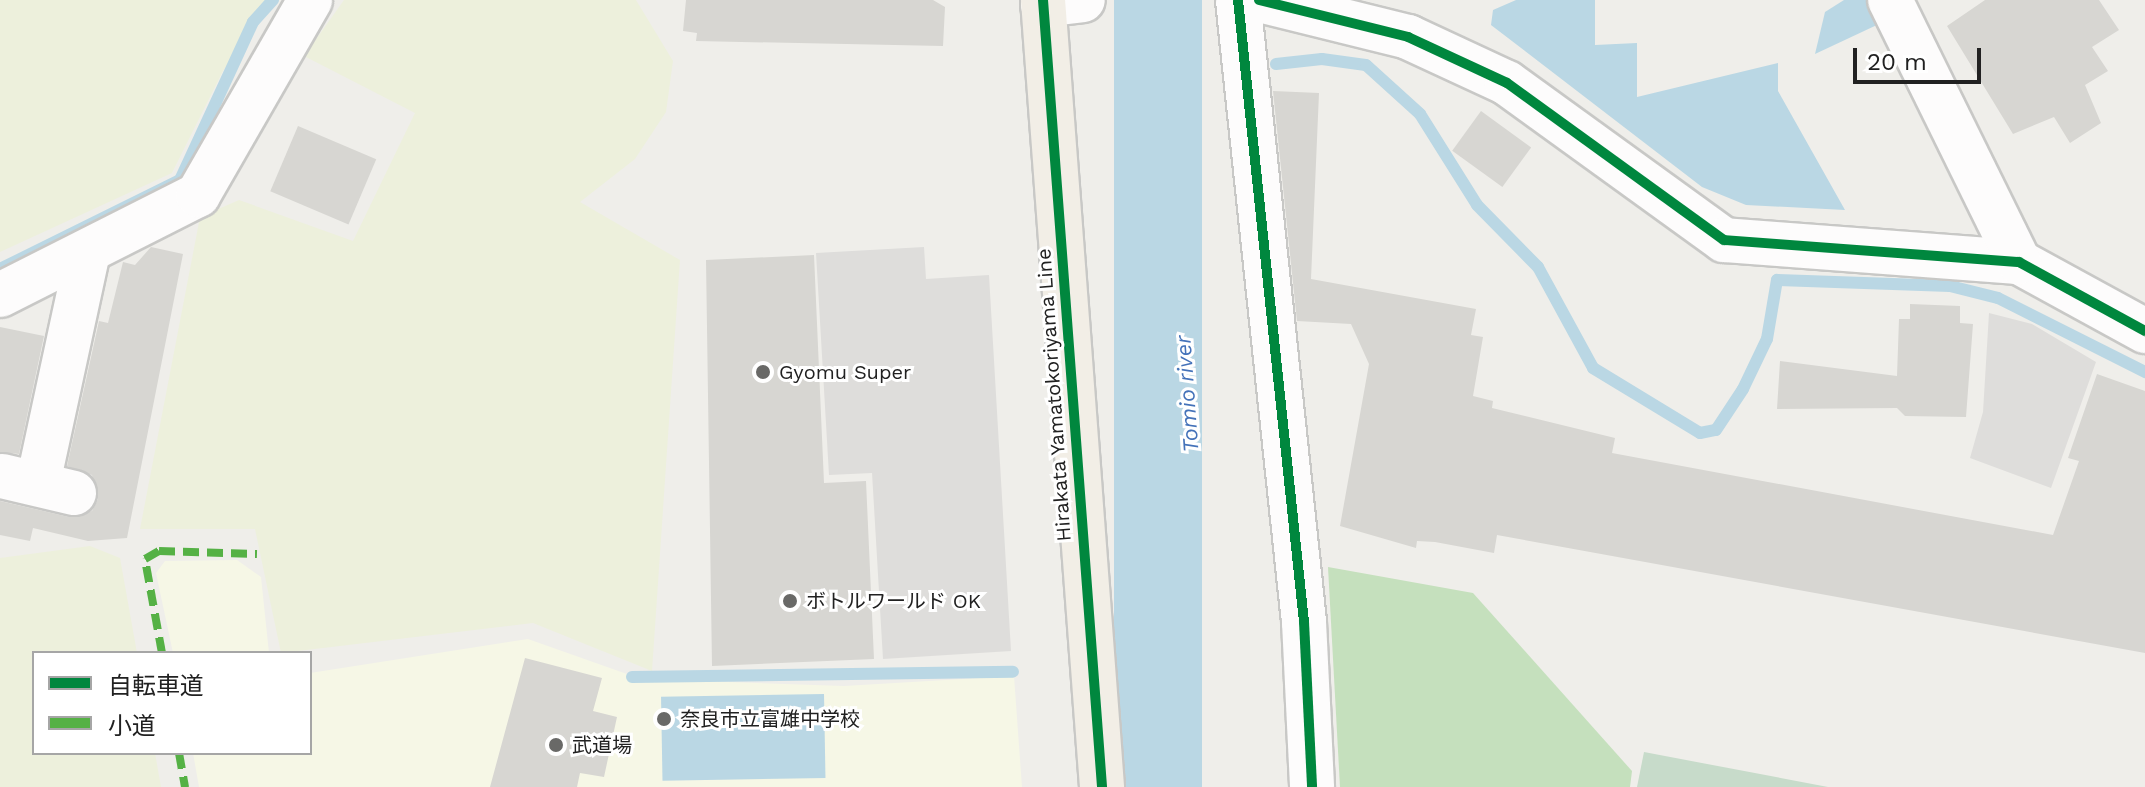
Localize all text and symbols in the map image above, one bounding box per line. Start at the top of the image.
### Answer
scale bar [1857,32,1985,82]
text: 20 m [1867,48,1927,76]
street label: Hirakata Yamatokoriyama Line [1032,247,1076,543]
water label: Tomio river [1170,334,1204,454]
place label: Gyomu Super [779,360,911,384]
marker: Gyomu Super [754,363,772,381]
place label: ボトルワールド OK [806,589,981,613]
marker: ボトルワールド OK [781,592,799,610]
legend [32,651,312,755]
text: 自転車道 [108,672,204,700]
place label: 奈良市立富雄中学校 [680,707,860,731]
marker: 奈良市立富雄中学校 [655,710,673,728]
text: 小道 [108,712,156,740]
place label: 武道場 [572,733,632,757]
marker: 武道場 [547,736,565,754]

